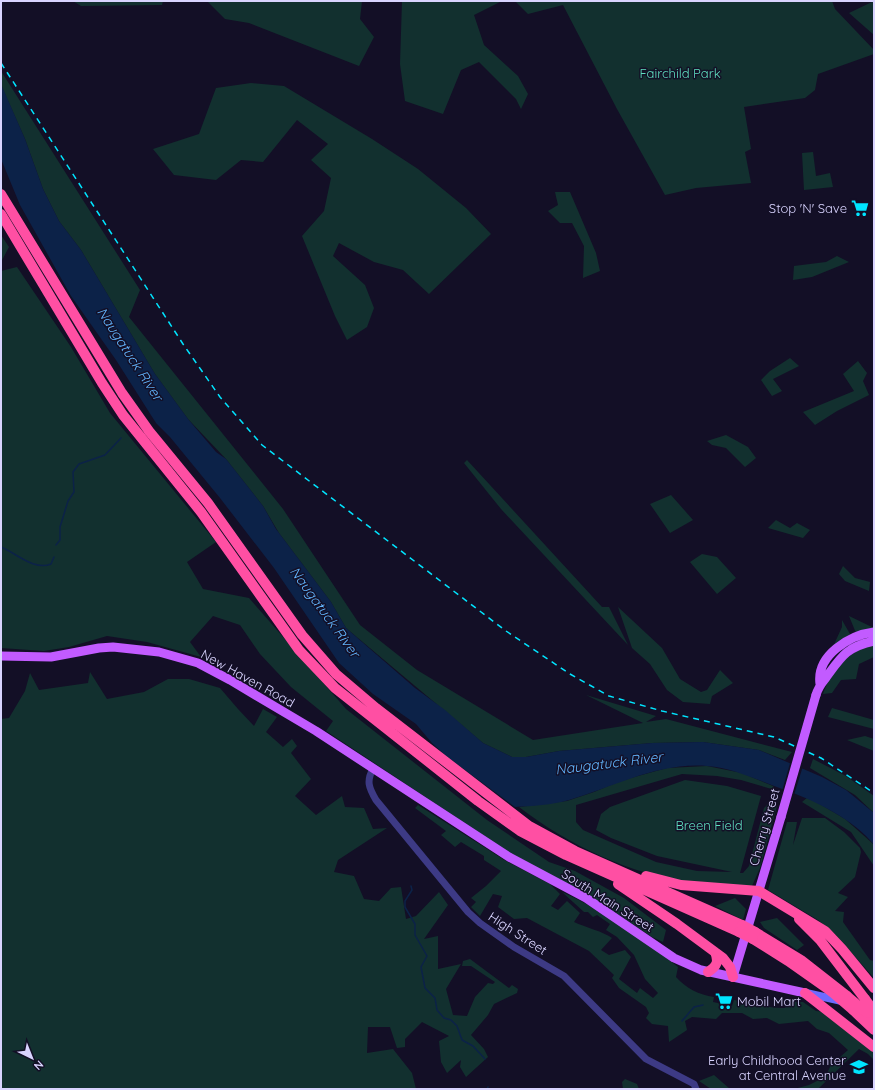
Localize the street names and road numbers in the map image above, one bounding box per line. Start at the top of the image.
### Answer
street label: New Haven Road [198,646,298,710]
street label: Cherry Street [745,786,783,868]
street label: South Main Street [559,865,657,935]
street label: High Street [486,908,550,958]

